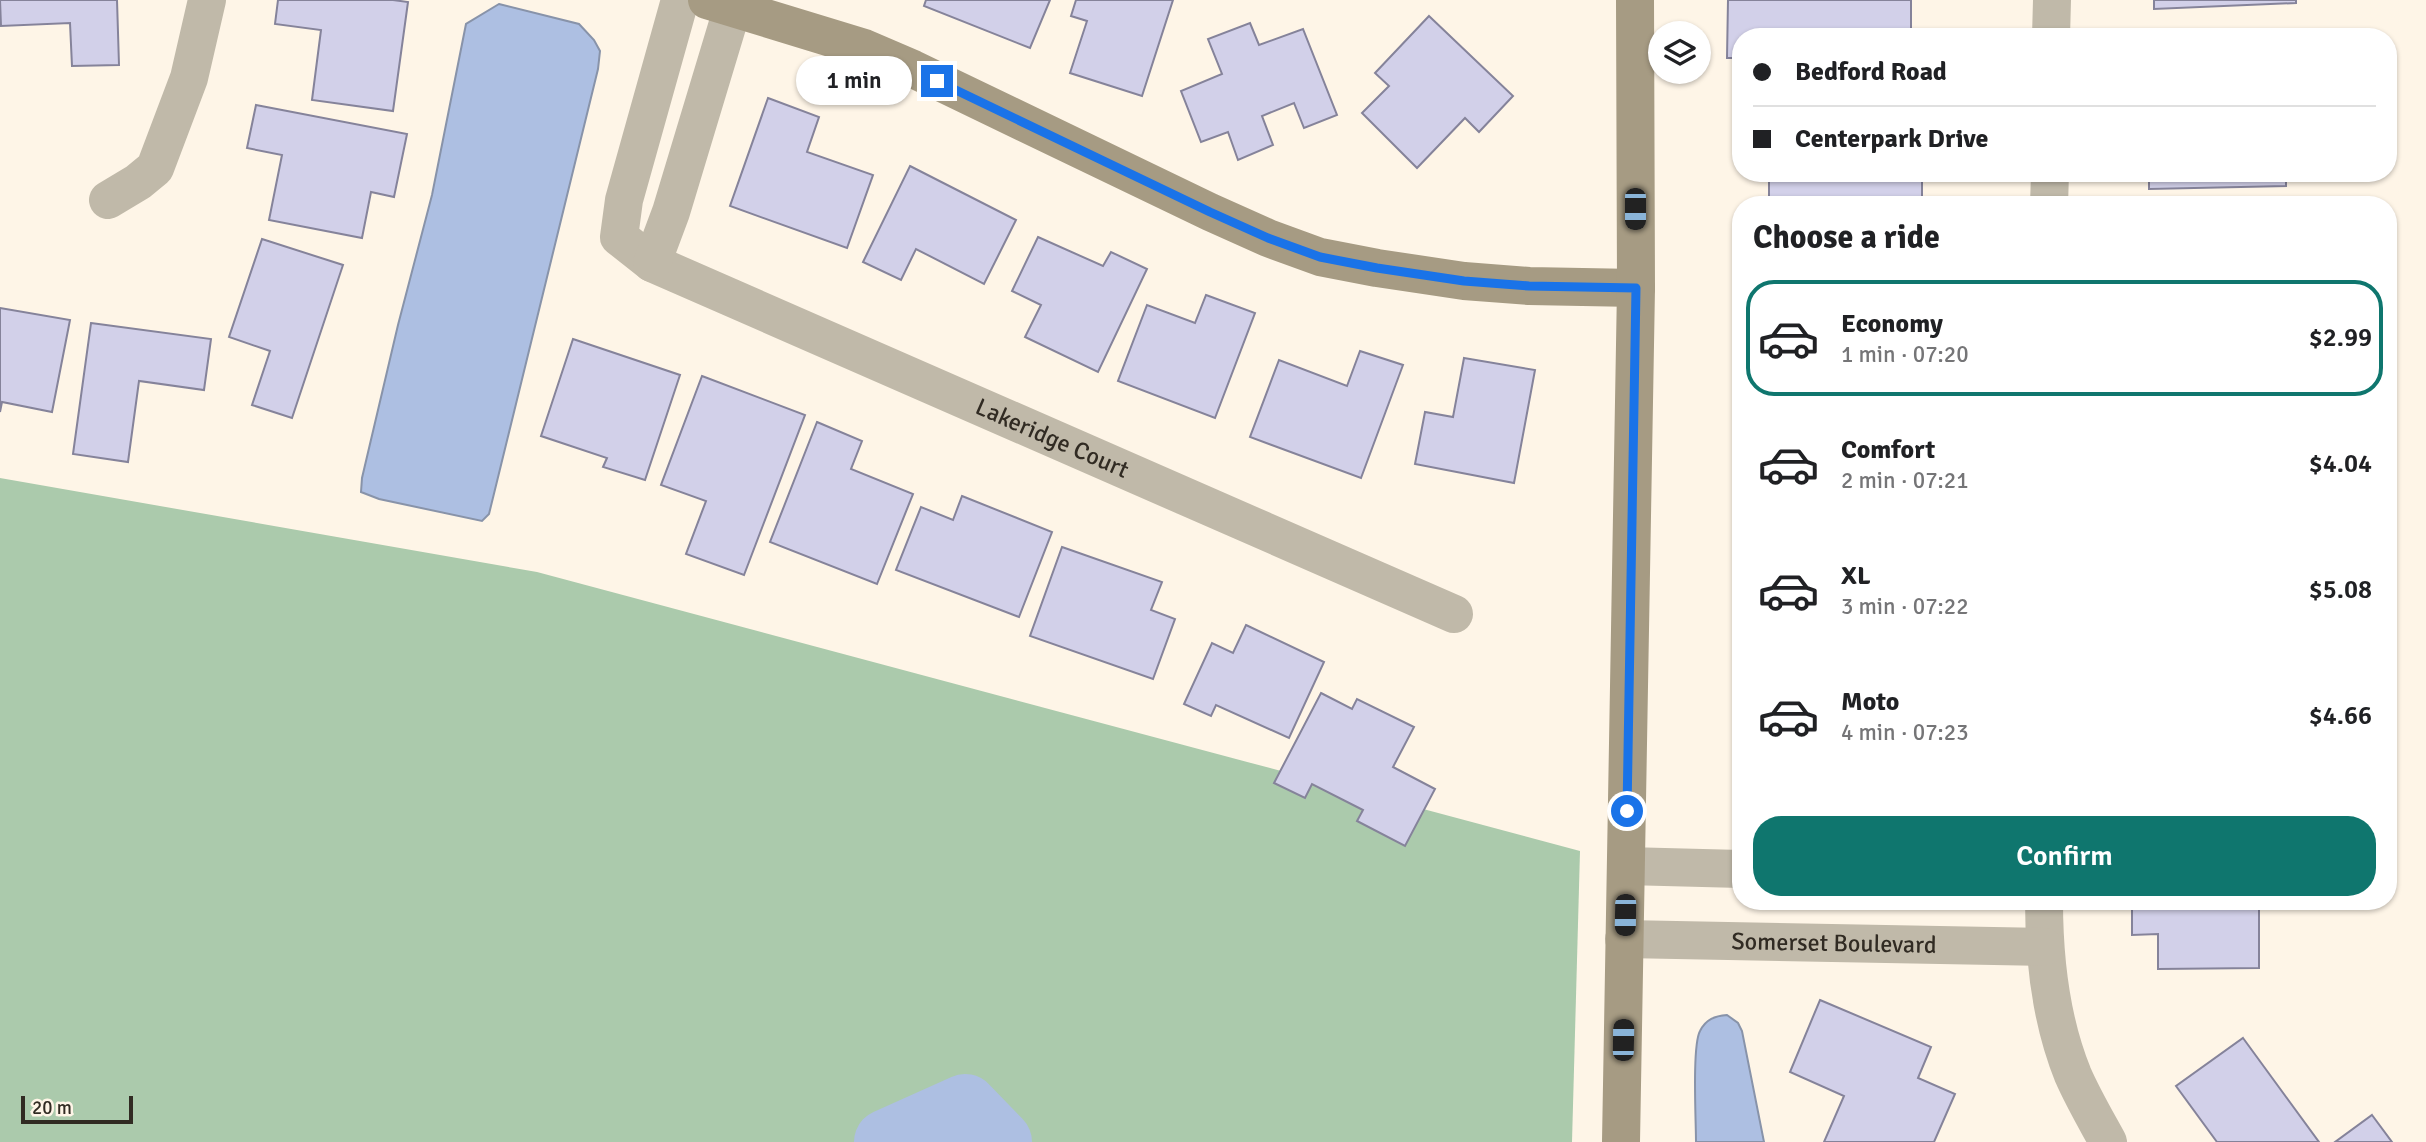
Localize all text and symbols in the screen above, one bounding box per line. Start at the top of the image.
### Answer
map controls [1648,21,1711,84]
button: layers [1648,21,1711,84]
callout: 1 min [797,56,912,106]
text: Bedford Road [1795,56,1947,88]
route end [921,65,953,97]
text: 1 min [826,66,882,95]
text: Centerpark Drive [1795,123,1988,155]
car [1625,188,1646,230]
text: Choose a ride [1753,218,1940,257]
icon: car [1757,307,1820,370]
text: Economy [1841,308,1943,340]
text: $2.99 [2309,322,2372,354]
text: 1 min · 07:20 [1841,340,1969,369]
street label: Lakeridge Court [971,392,1134,485]
icon: car [1757,433,1820,496]
text: Comfort [1841,434,1935,466]
text: $4.04 [2309,448,2372,480]
text: 2 min · 07:21 [1841,466,1969,495]
icon: car [1757,559,1820,622]
text: XL [1841,560,1871,592]
text: $5.08 [2309,574,2372,606]
text: 3 min · 07:22 [1841,592,1969,621]
icon: car [1757,685,1820,748]
text: Moto [1841,686,1899,718]
text: $4.66 [2309,700,2372,732]
text: 4 min · 07:23 [1841,718,1969,747]
route start [1611,795,1643,827]
button: Confirm [1753,816,2376,896]
car [1615,894,1636,936]
street label: Somerset Boulevard [1731,926,1937,960]
car [1613,1019,1634,1061]
scale bar [21,1093,133,1125]
text: 20 m [32,1096,72,1120]

